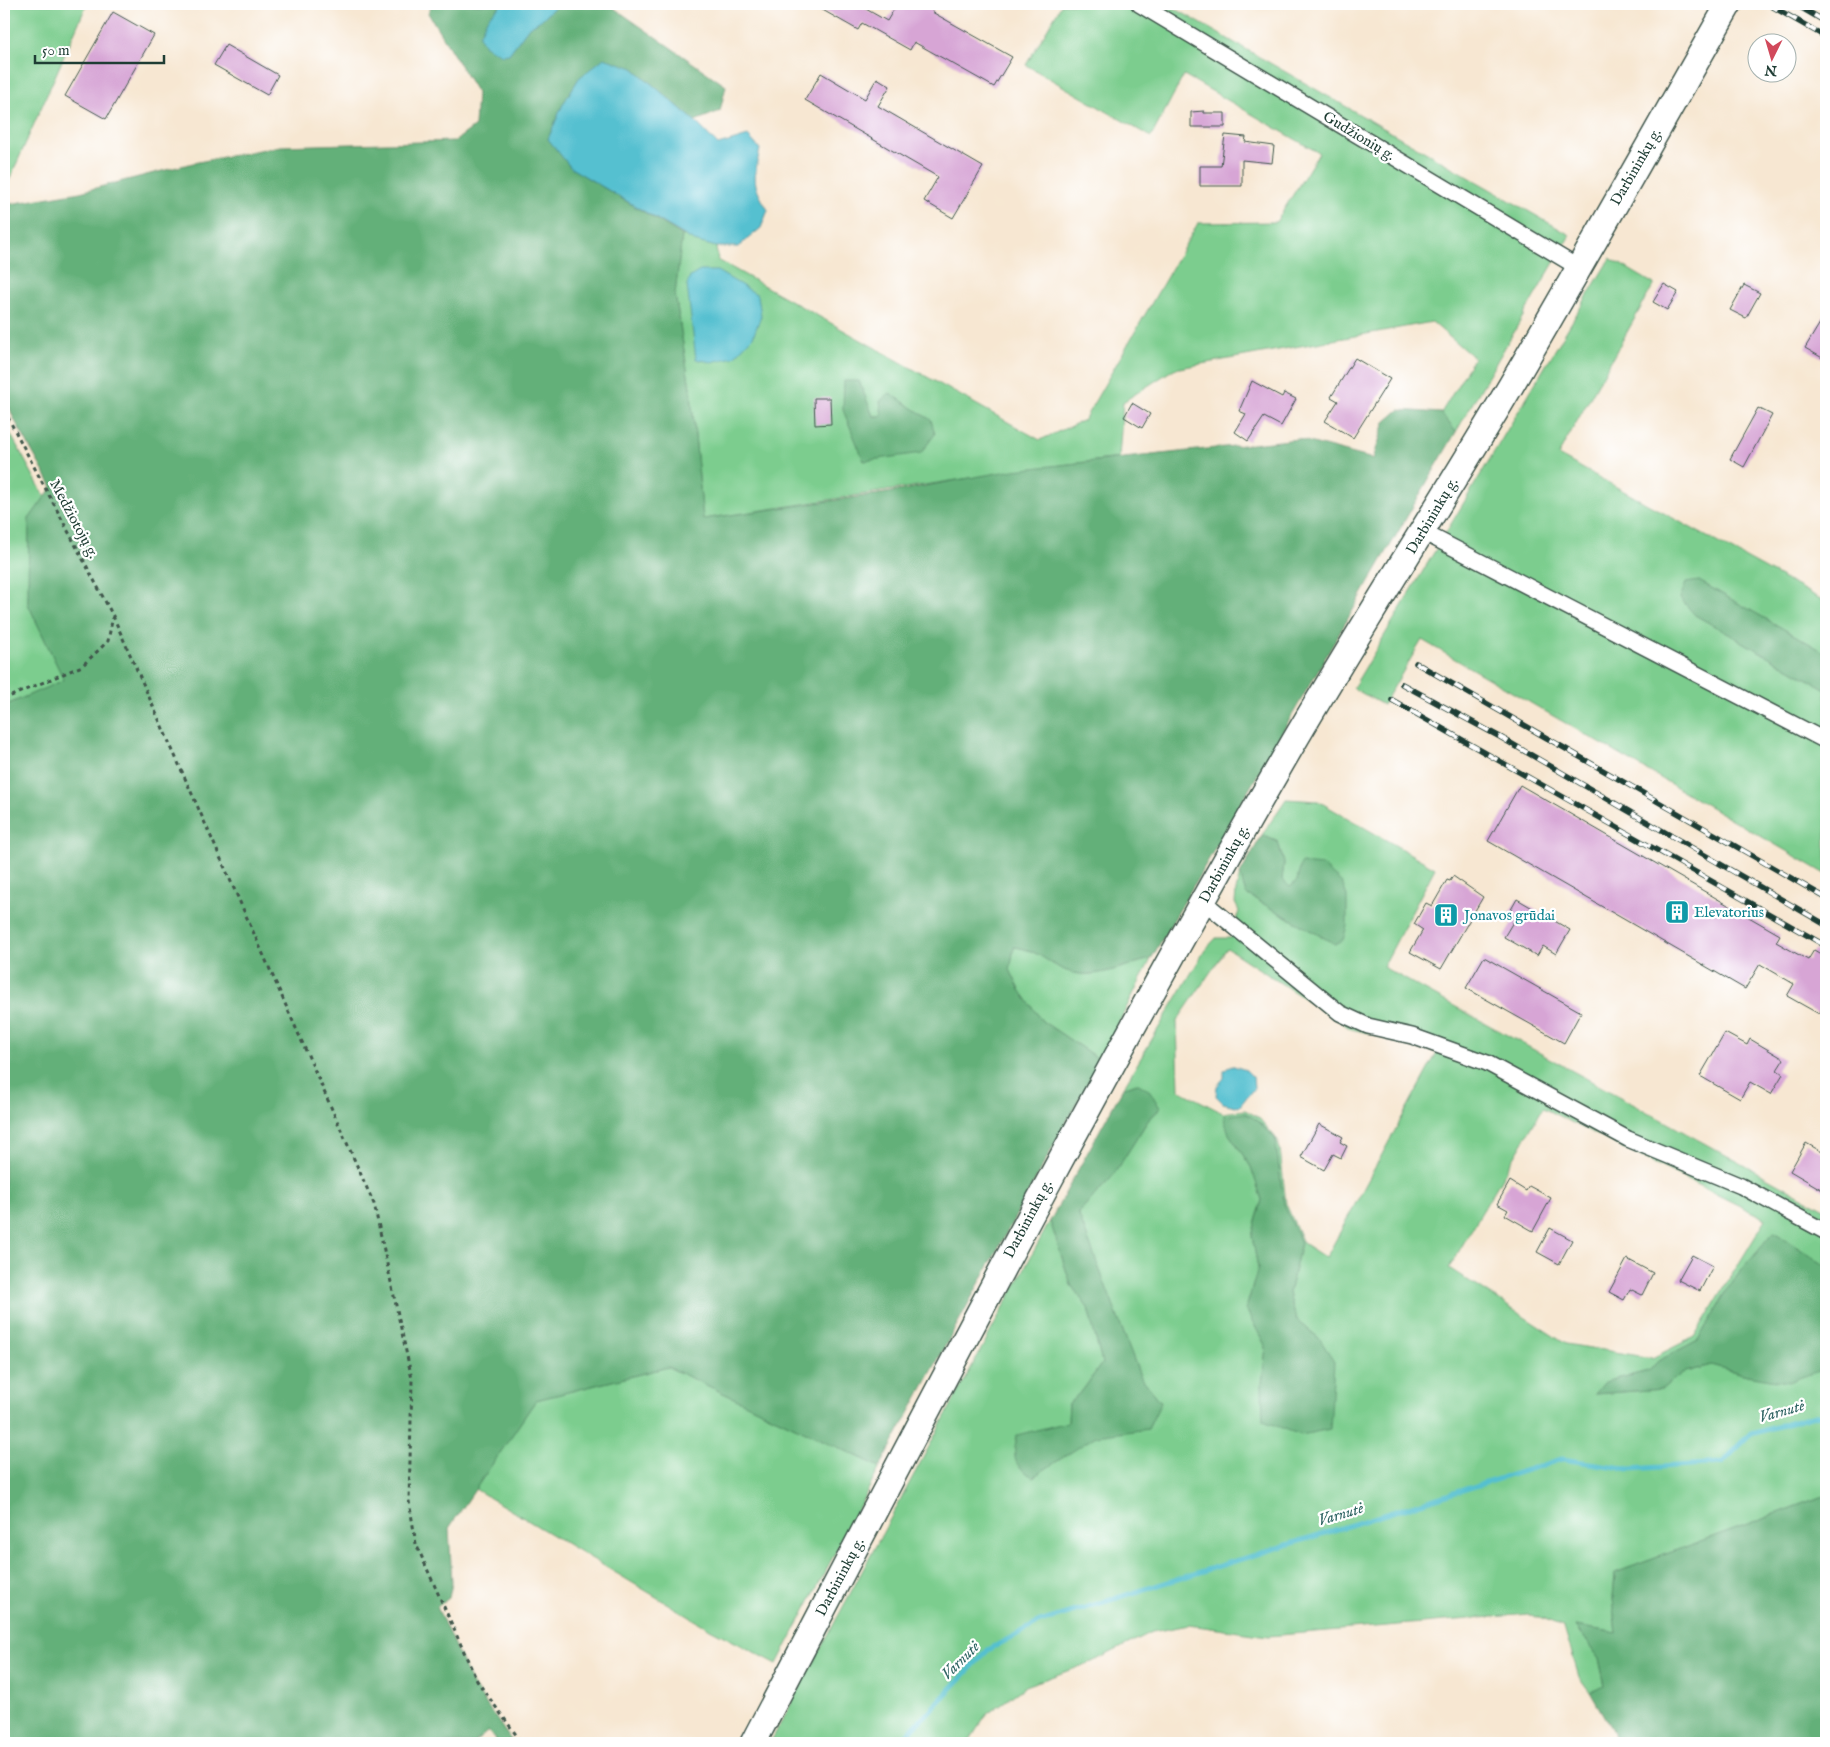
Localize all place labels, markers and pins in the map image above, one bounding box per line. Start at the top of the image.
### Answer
building icon: Elevatorius [1664,899,1690,925]
building icon: Jonavos grūdai [1433,902,1459,928]
place label: Elevatorius [1694,903,1764,922]
place label: Jonavos grūdai [1462,906,1555,925]

